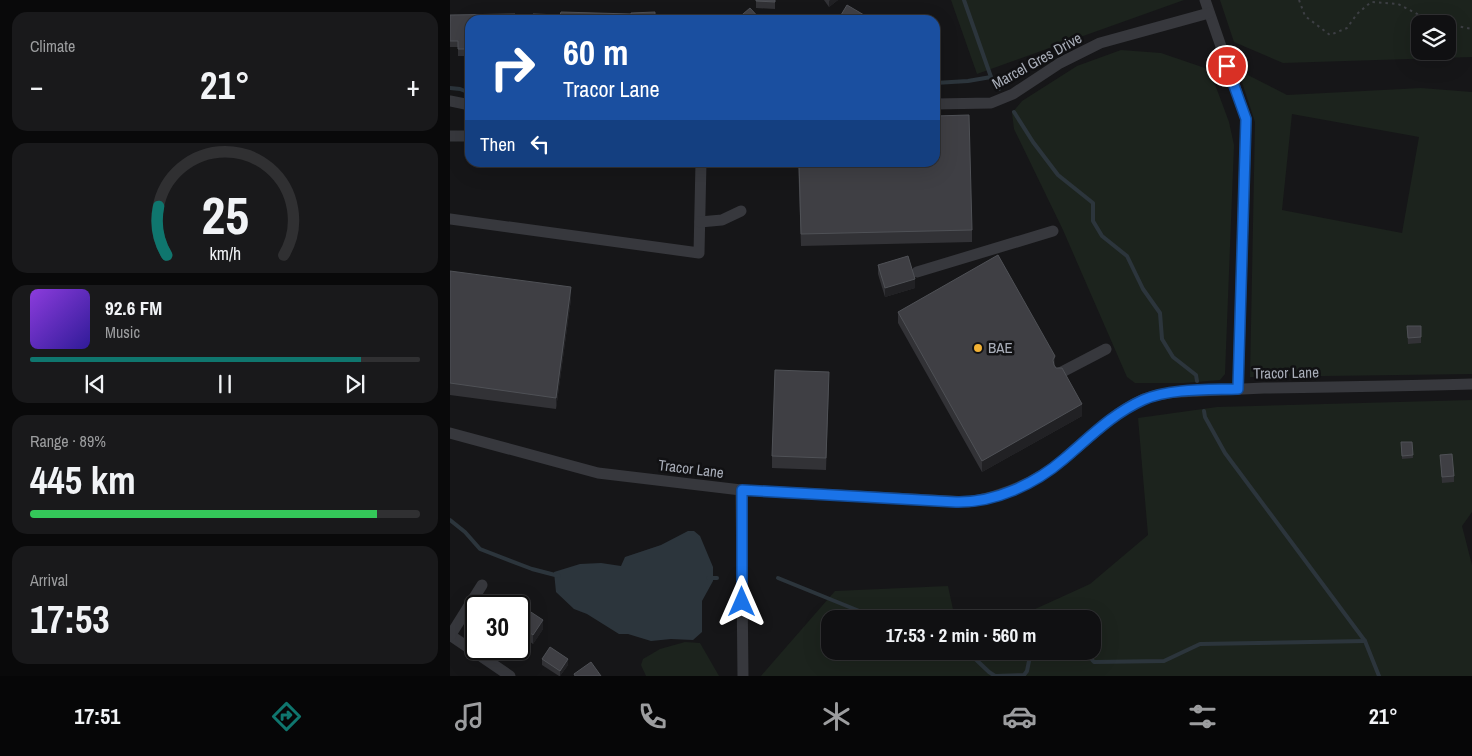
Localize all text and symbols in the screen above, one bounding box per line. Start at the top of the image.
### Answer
map controls [1411,15,1456,60]
button: layers [1411,15,1456,60]
street label: Marcel Gres Drive [988,27,1086,94]
text: 60 m [563,29,628,76]
text: Climate [30,35,75,57]
icon: right [480,35,545,100]
pin [1206,45,1248,87]
icon: arrive [1213,52,1241,80]
text: 21° [200,60,250,111]
text: − [30,67,43,105]
text: + [407,67,420,105]
text: Tracor Lane [563,74,660,104]
icon: left [526,130,554,158]
text: Then [480,131,516,157]
text: 25 [201,180,249,250]
text: km/h [209,242,241,266]
text: 92.6 FM [105,295,162,321]
text: Music [105,321,140,343]
place label: BAE [988,337,1013,358]
marker: BAE [972,342,984,354]
street label: Tracor Lane [1253,361,1319,384]
icon: previous [81,370,109,398]
icon: pause [211,370,239,398]
icon: next [341,370,369,398]
text: Range · 89% [30,430,106,452]
street label: Tracor Lane [657,454,725,483]
text: 445 km [30,455,136,506]
text: Arrival [30,569,68,591]
position arrow [715,575,767,627]
text: 17:53 [30,594,110,645]
speed limit sign: 30 [465,595,530,660]
text: 17:53 · 2 min · 560 m [886,622,1036,648]
icon: directions [269,699,304,734]
icon: music [452,699,487,734]
icon: phone [635,699,670,734]
icon: climate [819,699,854,734]
icon: car [1002,699,1037,734]
icon: filters [1185,699,1220,734]
text: 17:51 [74,701,120,731]
text: 21° [1369,701,1398,731]

